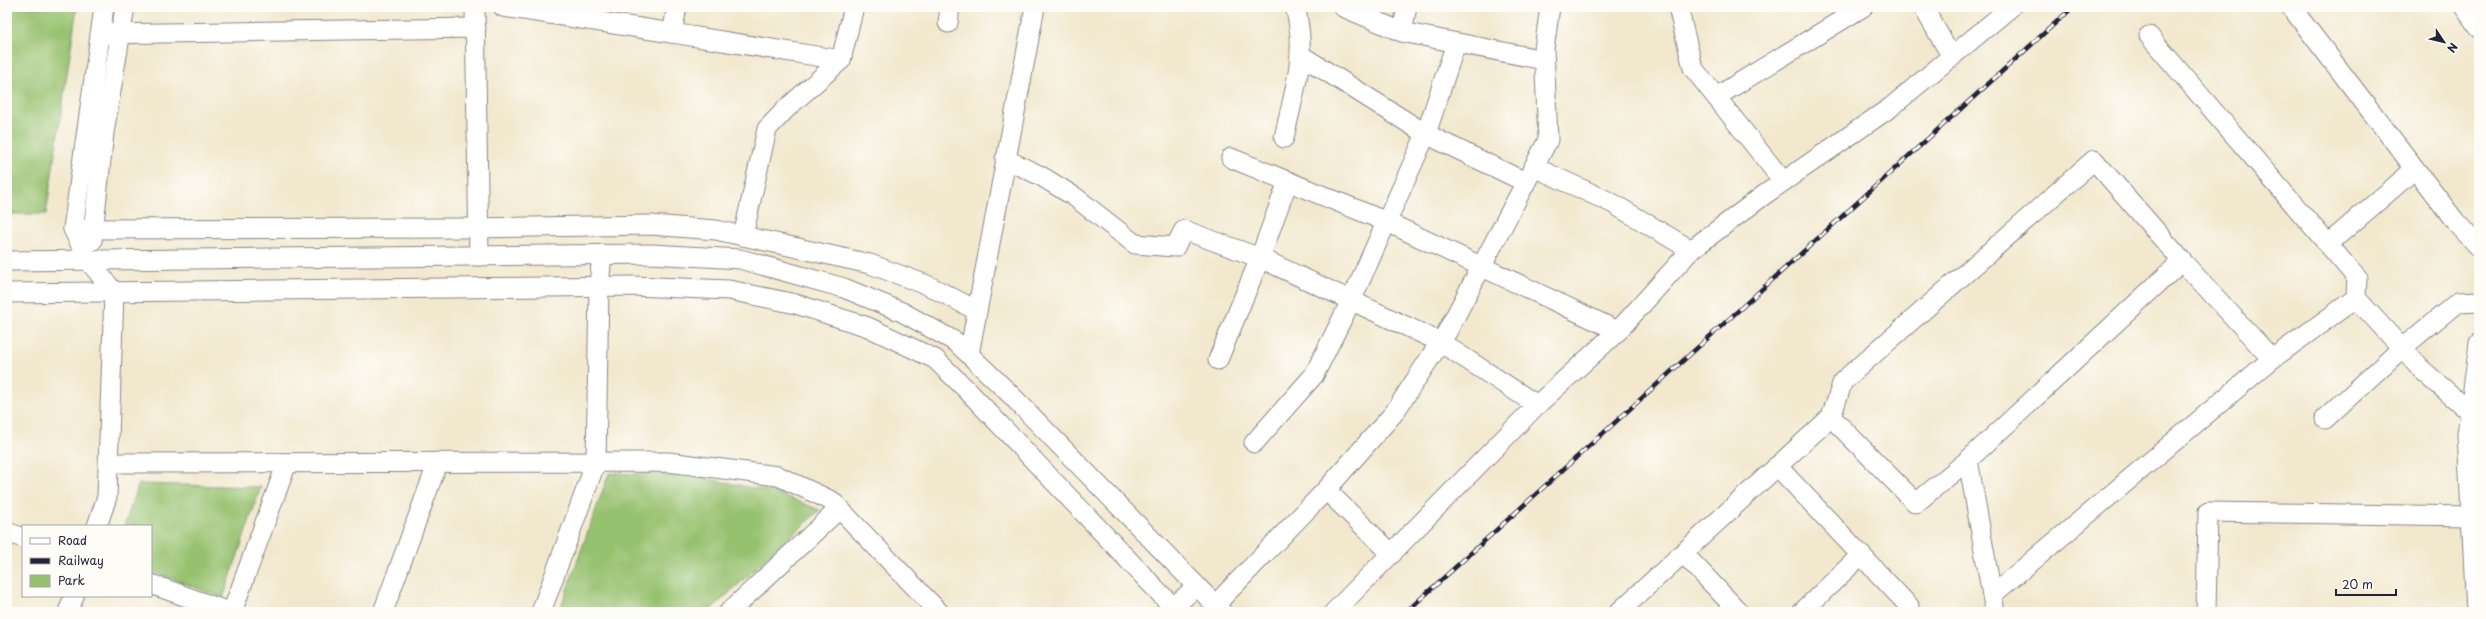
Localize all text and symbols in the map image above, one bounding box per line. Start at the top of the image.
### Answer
north arrow [2424,22,2464,62]
text: N [2443,40,2462,57]
legend [22,525,152,597]
text: Road [58,531,87,549]
text: Railway [58,551,104,569]
text: Park [58,571,85,589]
scale bar [2336,571,2396,597]
text: 20 m [2342,575,2373,593]

